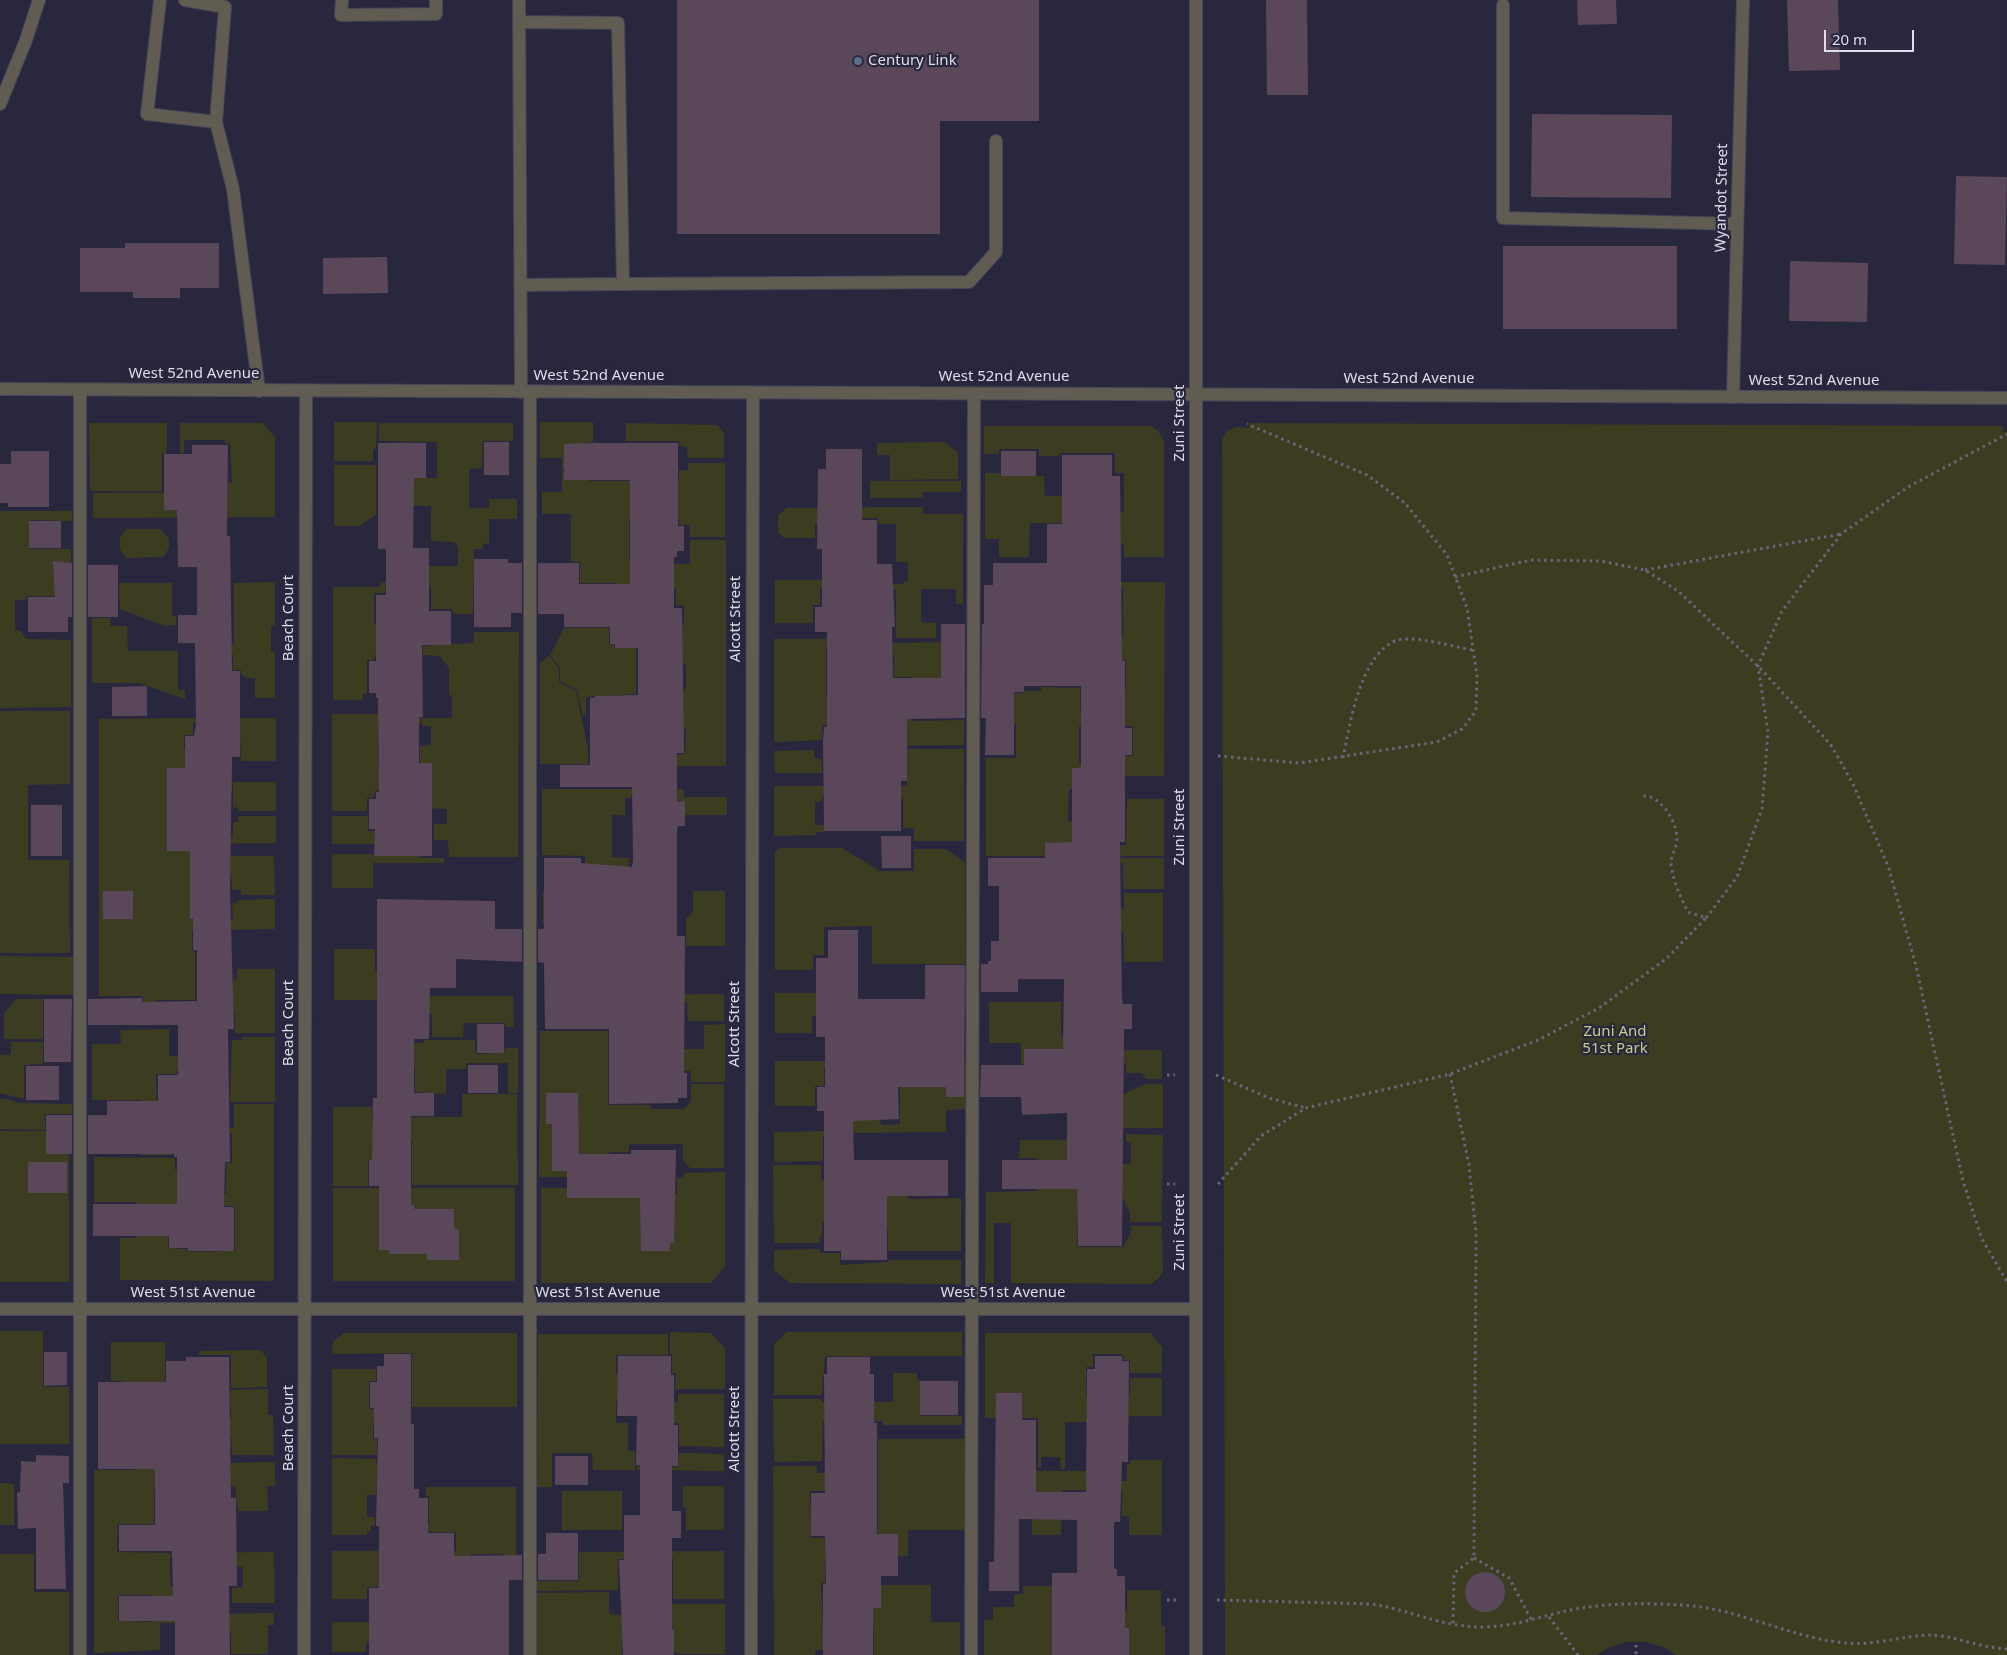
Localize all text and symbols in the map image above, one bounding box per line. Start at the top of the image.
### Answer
scale bar [1827,20,1917,52]
text: 20 m [1832,29,1867,49]
place label: Century Link [868,52,957,70]
marker: Century Link [852,55,864,67]
street label: Wyandot Street [1712,143,1732,253]
street label: West 52nd Avenue [129,365,259,383]
street label: West 52nd Avenue [534,367,664,385]
street label: West 52nd Avenue [939,368,1069,386]
street label: West 52nd Avenue [1344,370,1474,388]
street label: West 52nd Avenue [1749,372,1879,390]
street label: Zuni Street [1171,385,1189,461]
street label: Beach Court [280,575,298,661]
street label: Alcott Street [727,576,745,662]
street label: Zuni Street [1171,789,1189,865]
street label: Beach Court [280,980,298,1066]
street label: Alcott Street [726,981,744,1067]
park label: Zuni And 51st Park [1582,1023,1648,1058]
street label: Zuni Street [1171,1194,1189,1270]
street label: West 51st Avenue [131,1284,255,1302]
street label: West 51st Avenue [536,1284,660,1302]
street label: West 51st Avenue [941,1284,1065,1302]
street label: Beach Court [280,1385,298,1471]
street label: Alcott Street [726,1386,744,1472]

